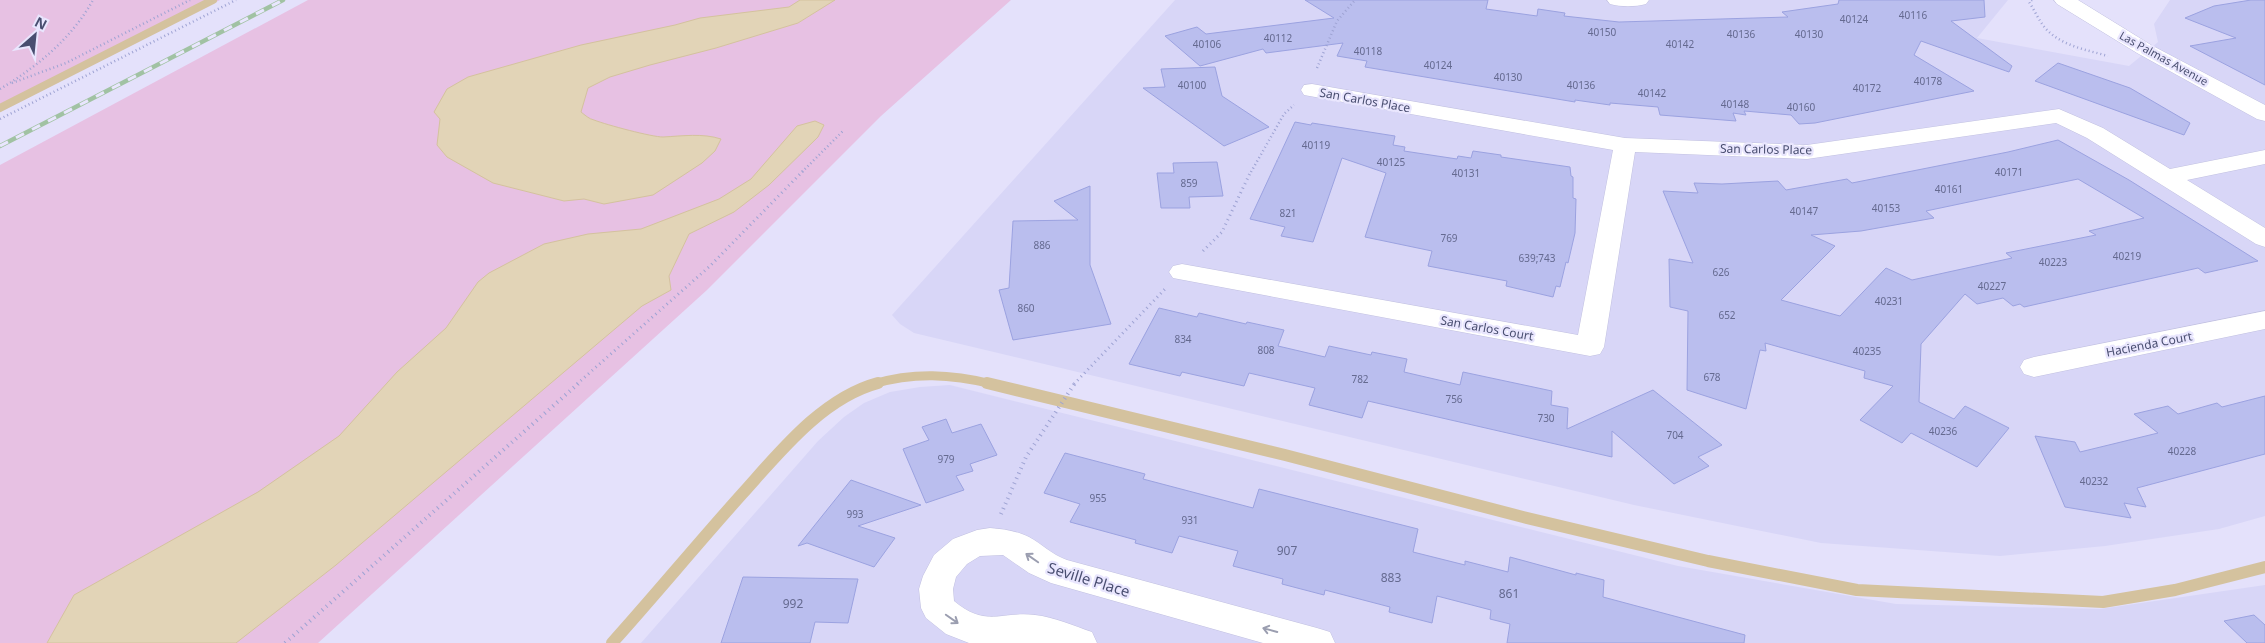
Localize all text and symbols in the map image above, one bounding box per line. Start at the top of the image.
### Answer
house number: 40116 [1899,8,1928,22]
north arrow [10,10,60,60]
text: N [32,12,51,34]
house number: 40124 [1840,12,1869,26]
house number: 40150 [1588,25,1617,39]
house number: 40136 [1727,27,1756,41]
house number: 40130 [1795,27,1824,41]
street label: Las Palmas Avenue [2117,27,2211,89]
house number: 40112 [1264,31,1293,45]
house number: 40106 [1193,37,1222,51]
house number: 40142 [1666,37,1695,51]
house number: 40118 [1354,44,1383,58]
house number: 40124 [1424,58,1453,72]
house number: 40130 [1494,70,1523,84]
house number: 40178 [1914,74,1943,88]
house number: 40100 [1178,78,1207,92]
house number: 40136 [1567,78,1596,92]
house number: 40172 [1853,81,1882,95]
street label: San Carlos Place [1318,84,1412,116]
house number: 40142 [1638,86,1667,100]
house number: 40148 [1721,97,1750,111]
house number: 40160 [1787,100,1816,114]
house number: 40119 [1302,138,1331,152]
street label: San Carlos Place [1720,140,1812,158]
house number: 40125 [1377,155,1406,169]
house number: 40171 [1995,165,2023,179]
house number: 40131 [1452,166,1480,180]
house number: 859 [1180,176,1198,190]
house number: 40161 [1935,182,1963,196]
house number: 40153 [1872,201,1901,215]
house number: 40147 [1790,204,1819,218]
house number: 821 [1279,206,1297,220]
house number: 769 [1440,231,1458,245]
house number: 886 [1033,238,1051,252]
house number: 40219 [2113,249,2142,263]
house number: 639;743 [1519,251,1556,265]
house number: 40223 [2039,255,2068,269]
house number: 626 [1712,265,1730,279]
house number: 40227 [1978,279,2007,293]
house number: 40231 [1875,294,1903,308]
house number: 860 [1017,301,1035,315]
house number: 652 [1718,308,1736,322]
street label: San Carlos Court [1439,311,1535,345]
street label: Hacienda Court [2104,327,2194,361]
house number: 834 [1174,332,1192,346]
house number: 808 [1257,343,1275,357]
house number: 40235 [1853,344,1882,358]
house number: 678 [1703,370,1721,384]
house number: 782 [1351,372,1369,386]
house number: 756 [1445,392,1463,406]
house number: 730 [1537,411,1555,425]
house number: 40236 [1929,424,1958,438]
house number: 704 [1666,428,1684,442]
house number: 40228 [2168,444,2197,458]
house number: 979 [937,452,955,466]
house number: 40232 [2080,474,2109,488]
house number: 955 [1089,491,1107,505]
house number: 993 [846,507,864,521]
house number: 931 [1181,513,1199,527]
house number: 907 [1277,542,1297,559]
one-way arrow [1025,553,1039,563]
street label: Seville Place [1045,557,1133,601]
house number: 883 [1381,569,1401,586]
house number: 861 [1499,585,1519,602]
house number: 992 [783,595,803,612]
one-way arrow [945,614,959,624]
one-way arrow [1263,625,1279,634]

